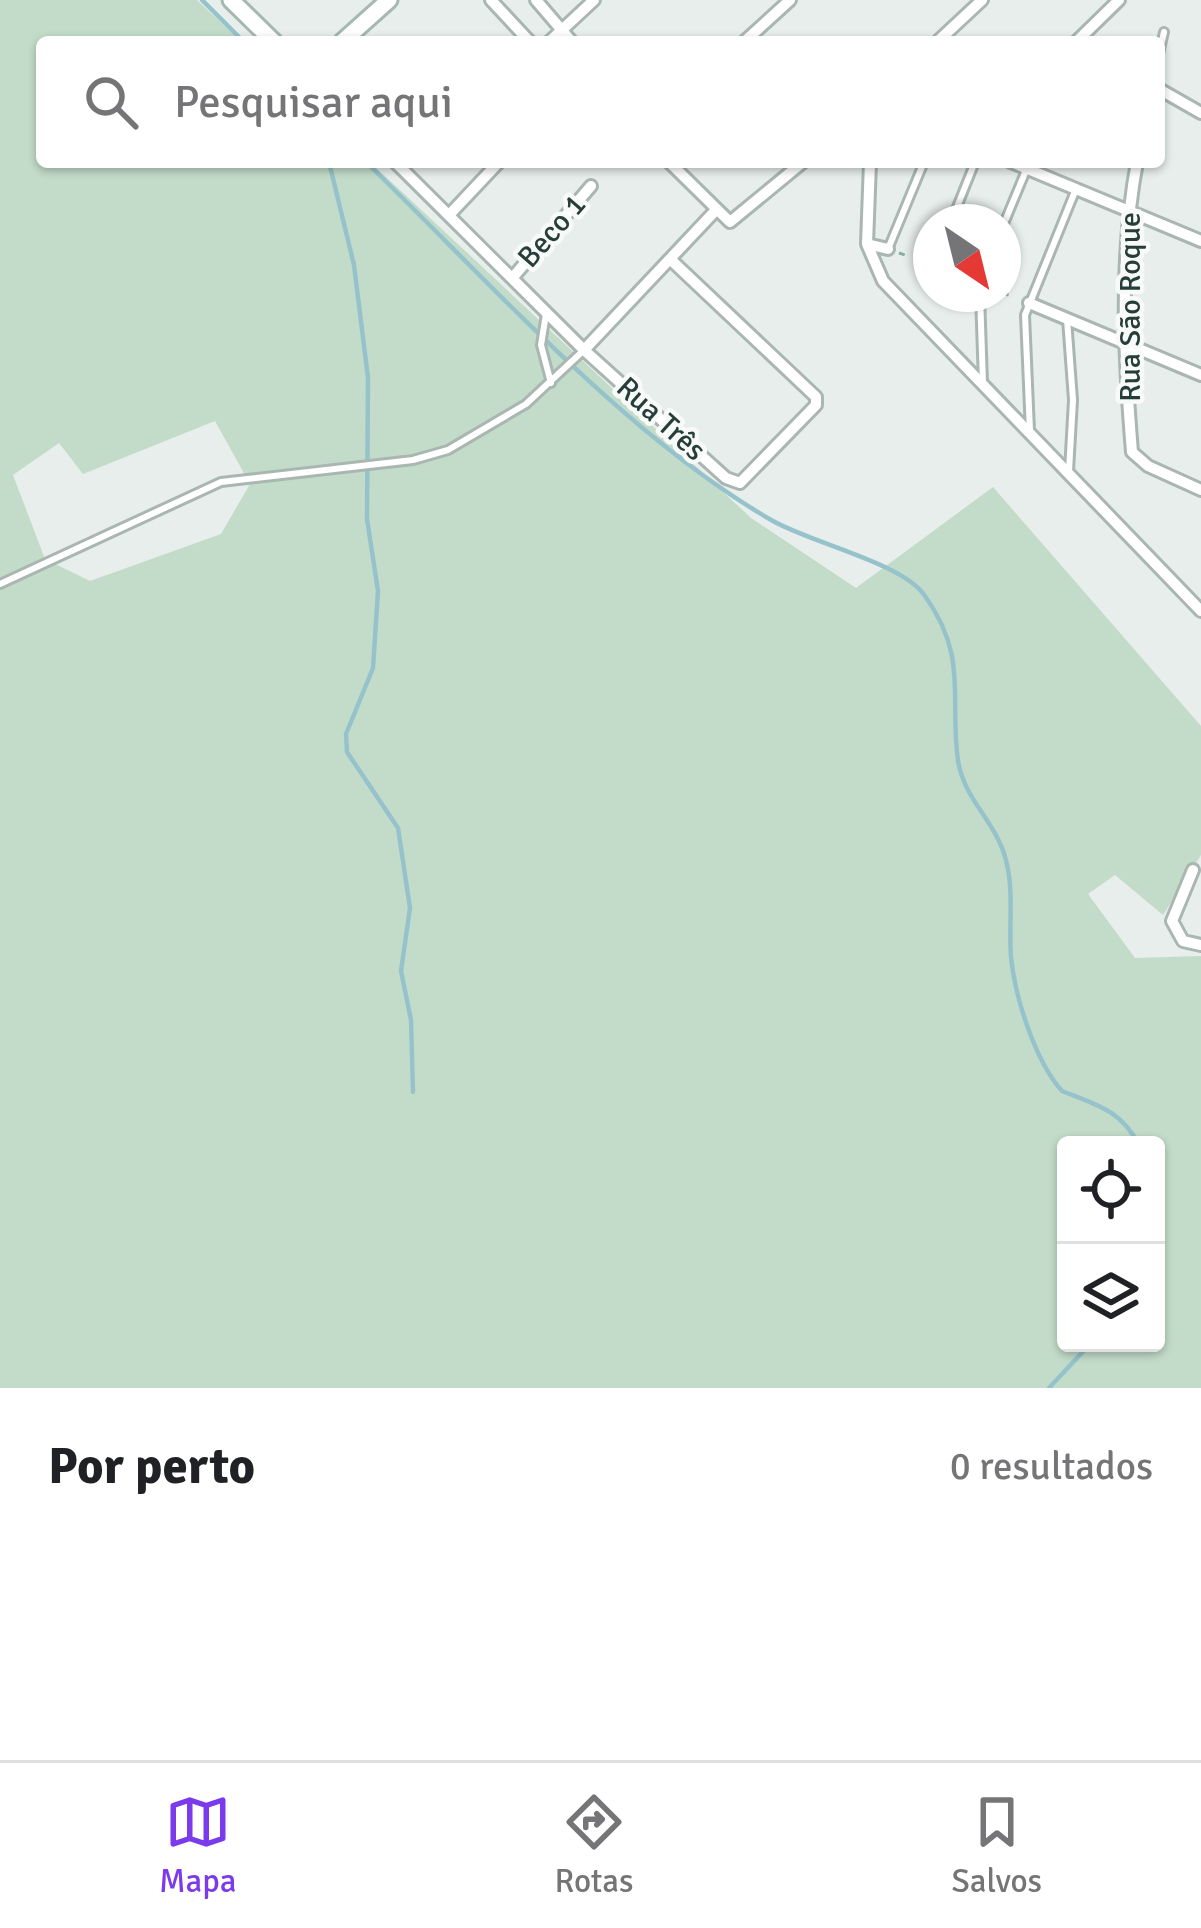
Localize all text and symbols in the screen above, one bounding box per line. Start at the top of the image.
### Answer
search box [36,36,1165,168]
icon: search [78,69,144,135]
text: Pesquisar aqui [174,75,453,130]
street label: Beco 1 [510,187,594,275]
north arrow [913,204,1021,312]
street label: Rua São Roque [1112,212,1149,402]
street label: Rua Três [609,369,713,469]
map controls [1057,1136,1165,1352]
button: locate [1057,1136,1165,1244]
button: layers [1057,1244,1165,1352]
text: Por perto [48,1435,255,1498]
text: 0 resultados [950,1442,1153,1490]
tab: Mapa [159,1789,237,1902]
tab: Rotas [555,1789,633,1902]
tab: Salvos [951,1789,1042,1902]

